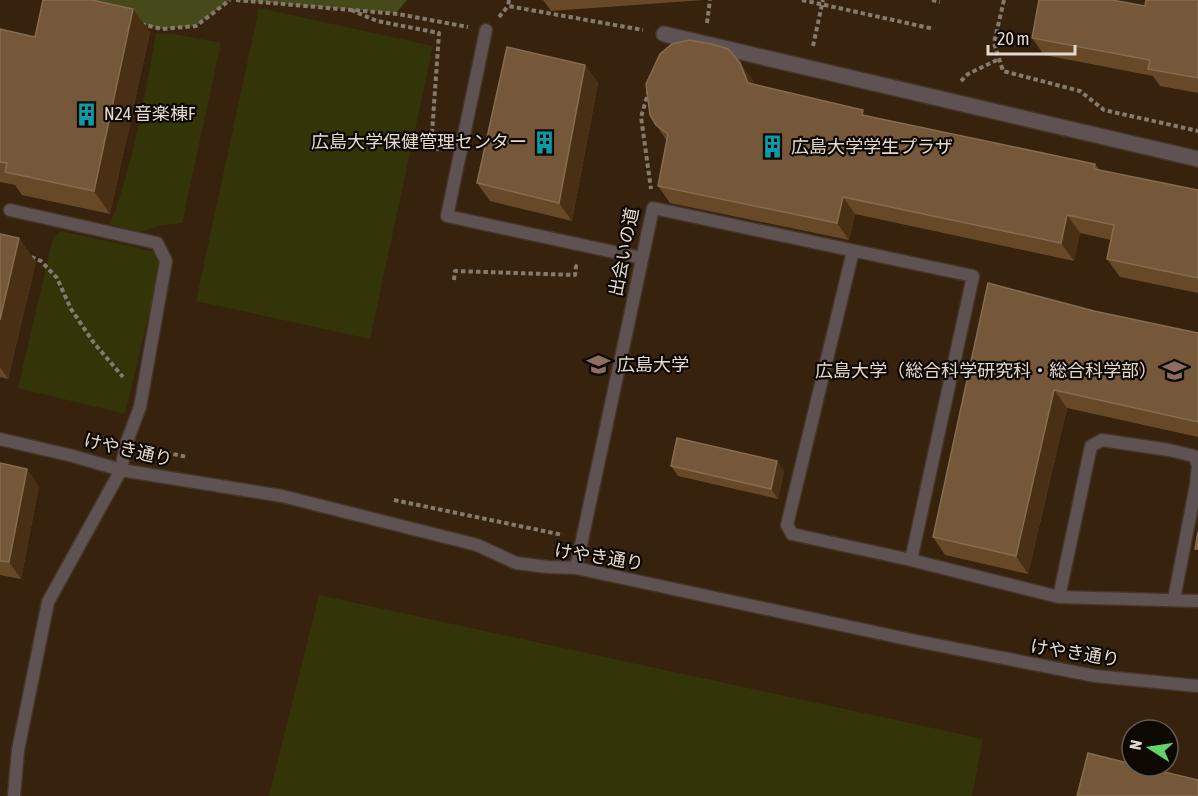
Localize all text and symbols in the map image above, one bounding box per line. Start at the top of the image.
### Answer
scale bar [988,18,1075,56]
text: 20 m [997,28,1029,49]
building icon: N24 音楽棟F [73,101,99,127]
place label: N24 音楽棟F [104,103,196,124]
building icon: 広島大学保健管理センター [532,129,558,155]
place label: 広島大学保健管理センター [311,131,527,152]
building icon: 広島大学学生プラザ [760,134,786,160]
place label: 広島大学学生プラザ [791,136,953,157]
street label: 出会いの道 [605,206,642,298]
school or university icon: 広島大学 [586,352,612,378]
place label: 広島大学 [617,354,689,375]
school or university icon: 広島大学（総合科学研究科・総合科学部） [1162,358,1188,384]
place label: 広島大学（総合科学研究科・総合科学部） [815,360,1157,381]
street label: けやき通り [82,429,174,470]
street label: けやき通り [553,539,645,574]
street label: けやき通り [1029,635,1121,670]
north arrow [1120,718,1180,778]
text: N [1126,738,1145,751]

